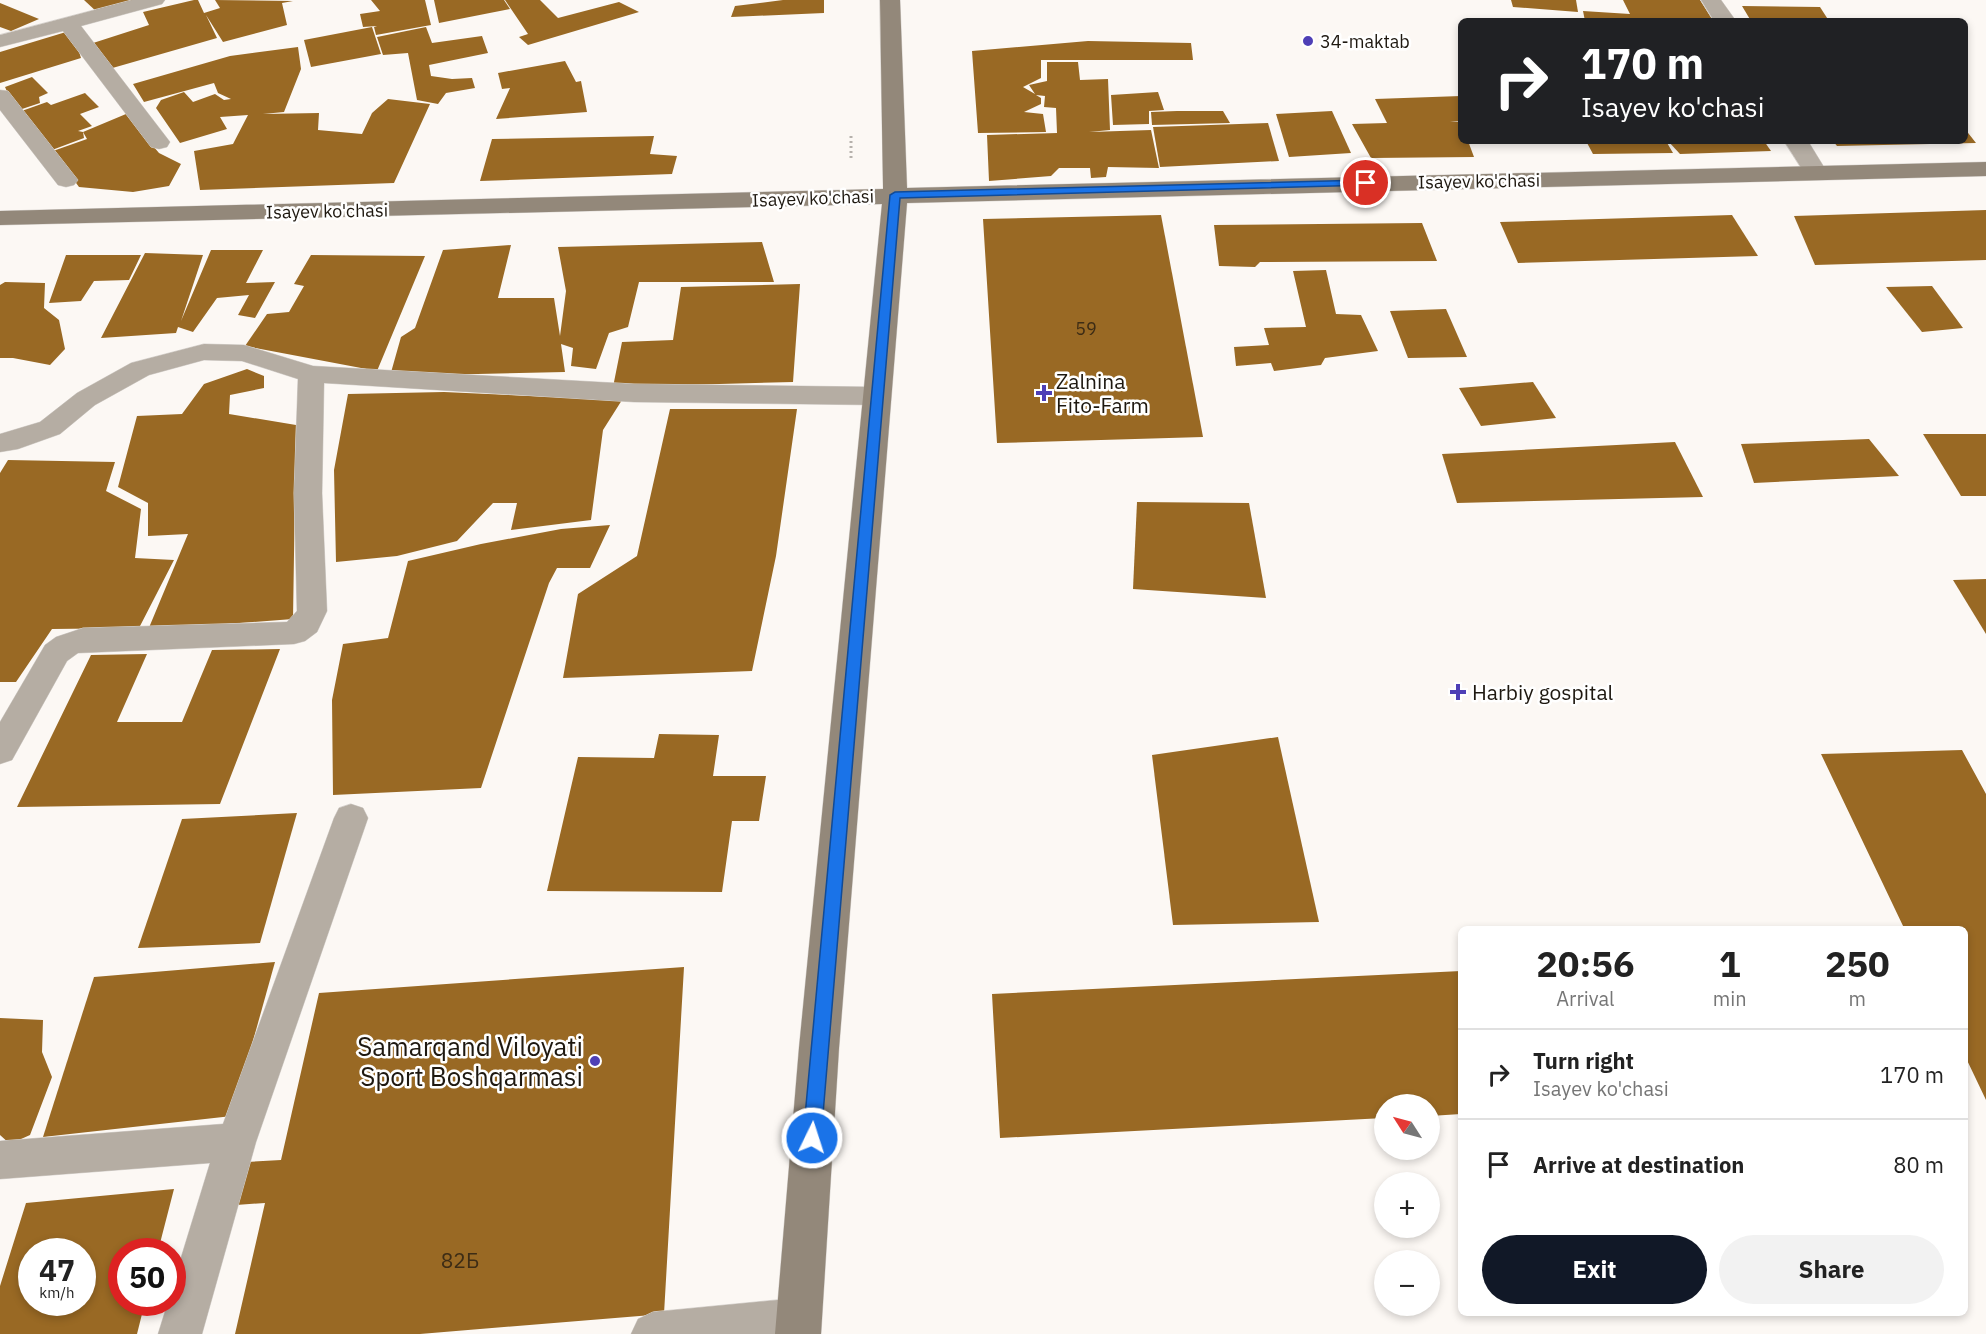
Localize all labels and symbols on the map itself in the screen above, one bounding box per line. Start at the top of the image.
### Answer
place label: 34-maktab [1320,30,1410,53]
marker: 34-maktab [1301,34,1315,48]
pin [1340,157,1391,208]
street label: Isayev ko'chasi [1418,168,1540,194]
street label: Isayev ko'chasi [751,184,875,212]
street label: Isayev ko'chasi [266,198,388,224]
house number: 59 [1075,317,1097,340]
place label: Zalnina Fito-Farm [1056,367,1149,419]
marker: Zalnina Fito-Farm [1037,386,1051,400]
place label: Harbiy gospital [1472,678,1614,706]
marker: Harbiy gospital [1449,683,1467,701]
place label: Samarqand Viloyati Sport Boshqarmasi [357,1029,583,1093]
marker: Samarqand Viloyati Sport Boshqarmasi [588,1054,602,1068]
north arrow [1374,1094,1440,1160]
position arrow [780,1106,844,1170]
speed limit sign: 50 [108,1238,186,1316]
house number: 82Б [441,1246,479,1274]

